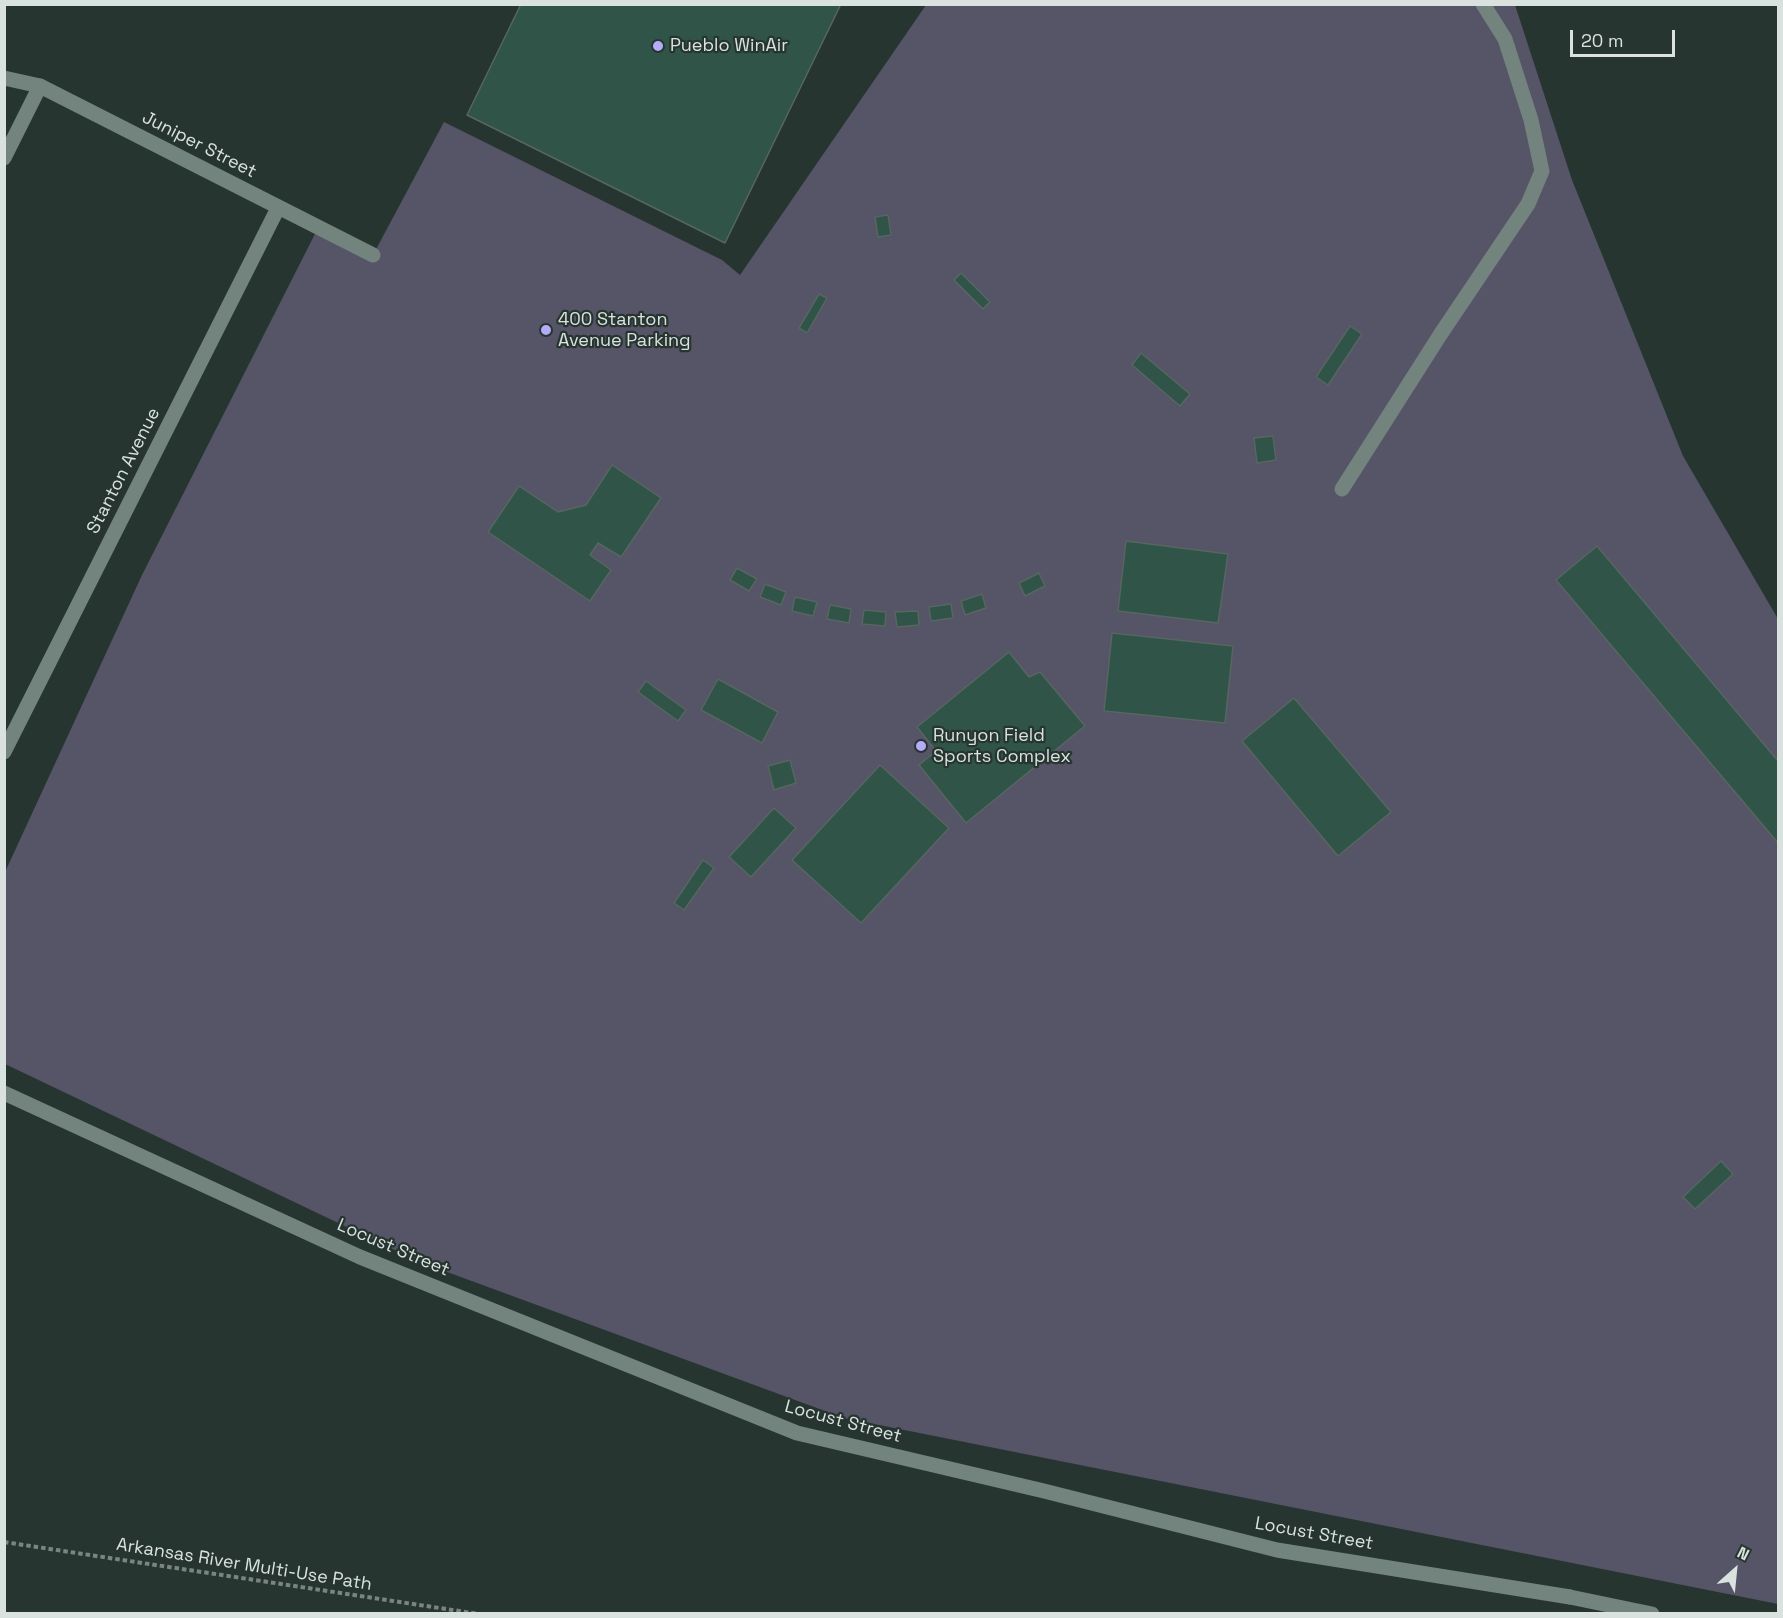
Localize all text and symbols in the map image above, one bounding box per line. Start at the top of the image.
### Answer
scale bar [1573,18,1678,56]
text: 20 m [1581,29,1624,52]
place label: Pueblo WinAir [670,35,788,57]
marker: Pueblo WinAir [651,39,665,53]
street label: Juniper Street [138,107,260,183]
place label: 400 Stanton Avenue Parking [558,309,691,352]
marker: 400 Stanton Avenue Parking [539,323,553,337]
street label: Stanton Avenue [83,404,165,538]
place label: Runyon Field Sports Complex [933,725,1071,768]
marker: Runyon Field Sports Complex [914,739,928,753]
street label: Locust Street [334,1215,452,1281]
street label: Locust Street [782,1396,904,1448]
street label: Locust Street [1253,1513,1375,1555]
street label: Arkansas River Multi-Use Path [115,1534,373,1596]
north arrow [1705,1540,1765,1600]
text: N [1734,1542,1753,1565]

